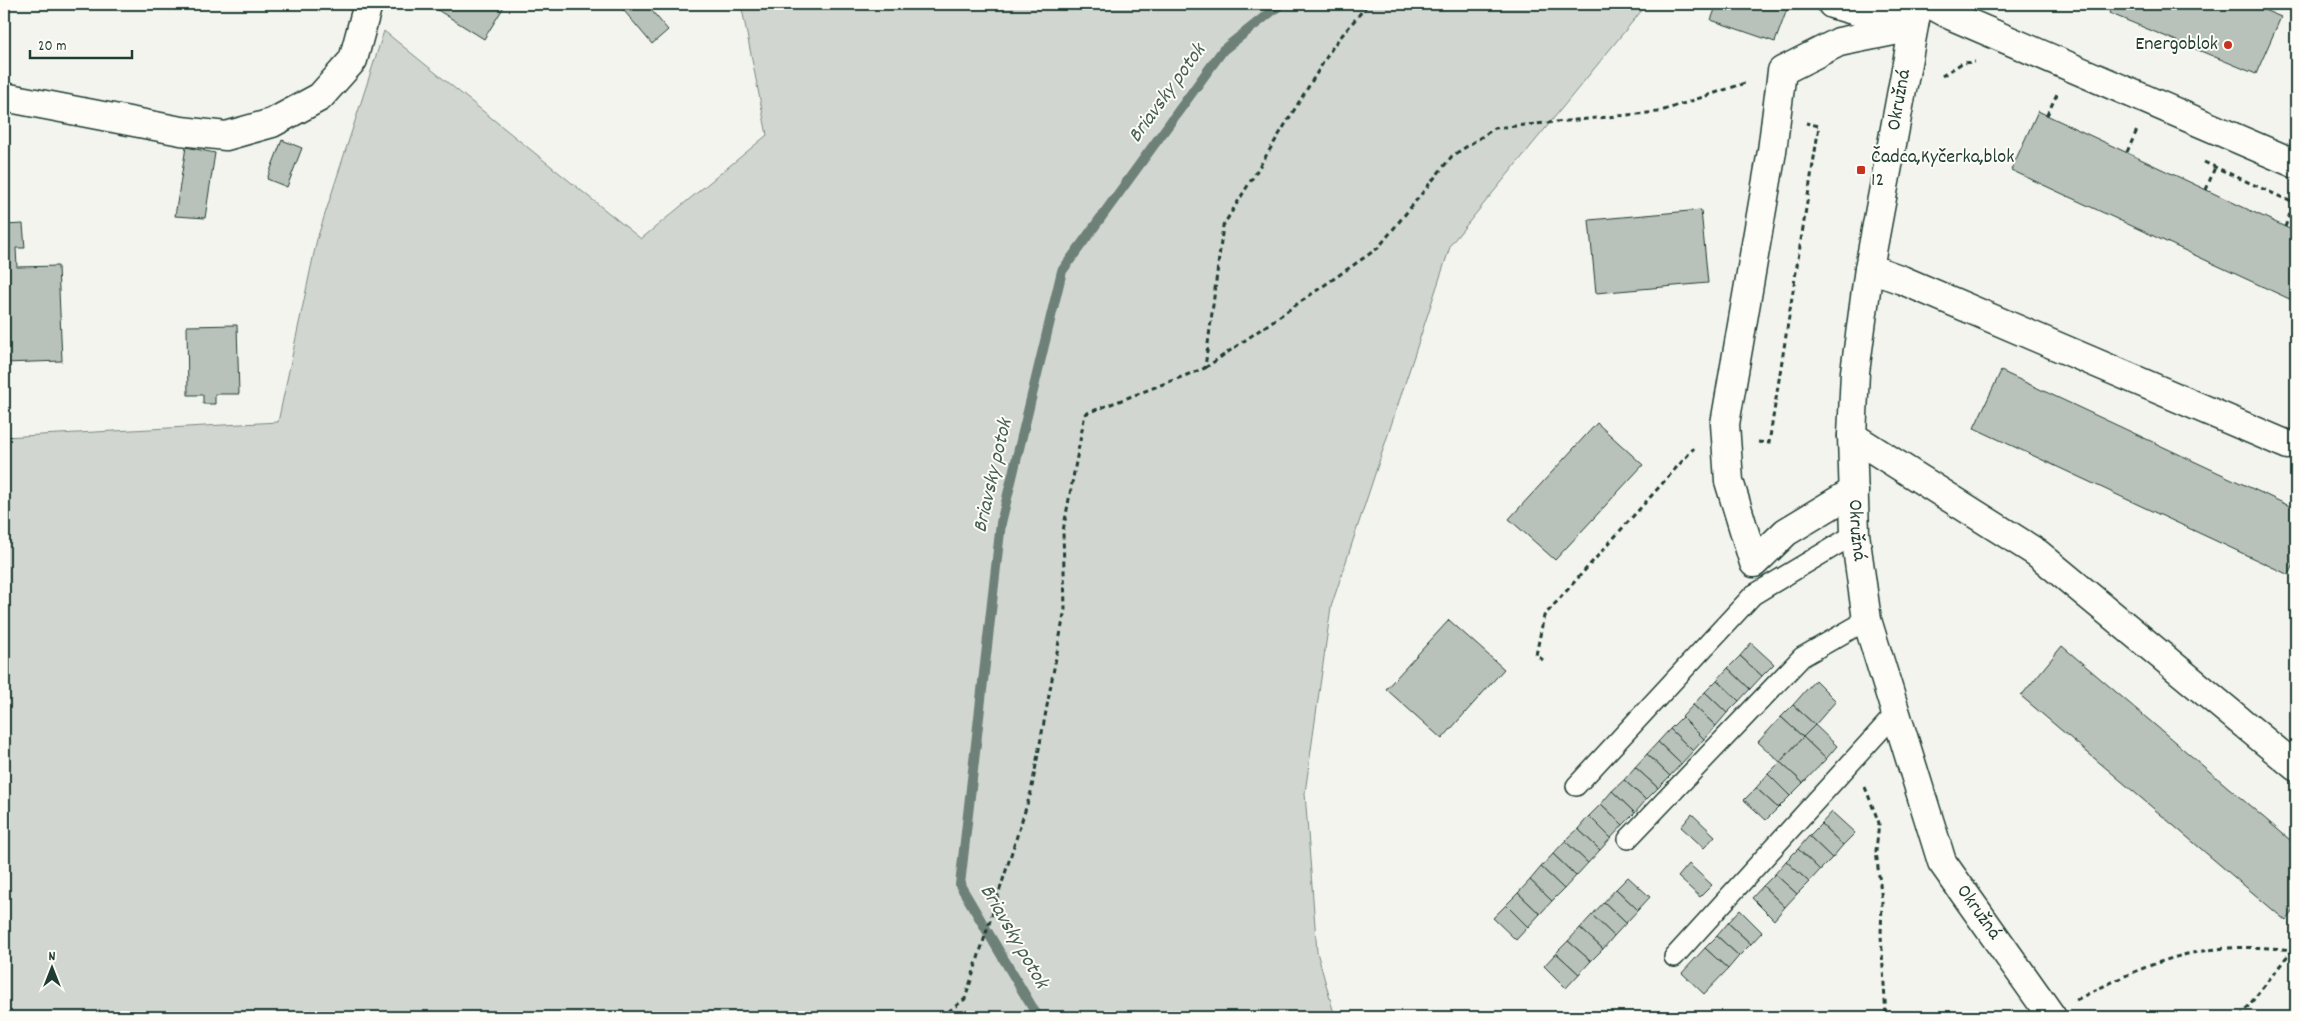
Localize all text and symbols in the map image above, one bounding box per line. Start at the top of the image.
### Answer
scale bar [30,28,132,60]
place label: Energoblok [2135,31,2218,59]
text: 20 m [38,36,66,58]
water label: Briavsky potok [1122,36,1216,150]
marker: Energoblok [2222,39,2234,51]
street label: Okružná [1881,67,1919,133]
place label: Čadca,Kyčerka,blok 12 [1871,144,2014,195]
marker: Čadca,Kyčerka,blok 12 [1855,164,1867,176]
water label: Briavsky potok [966,414,1022,536]
street label: Okružná [1840,499,1873,563]
water label: Briavsky potok [971,879,1056,997]
street label: Okružná [1949,879,2007,946]
north arrow [28,944,78,994]
text: N [49,947,56,967]

